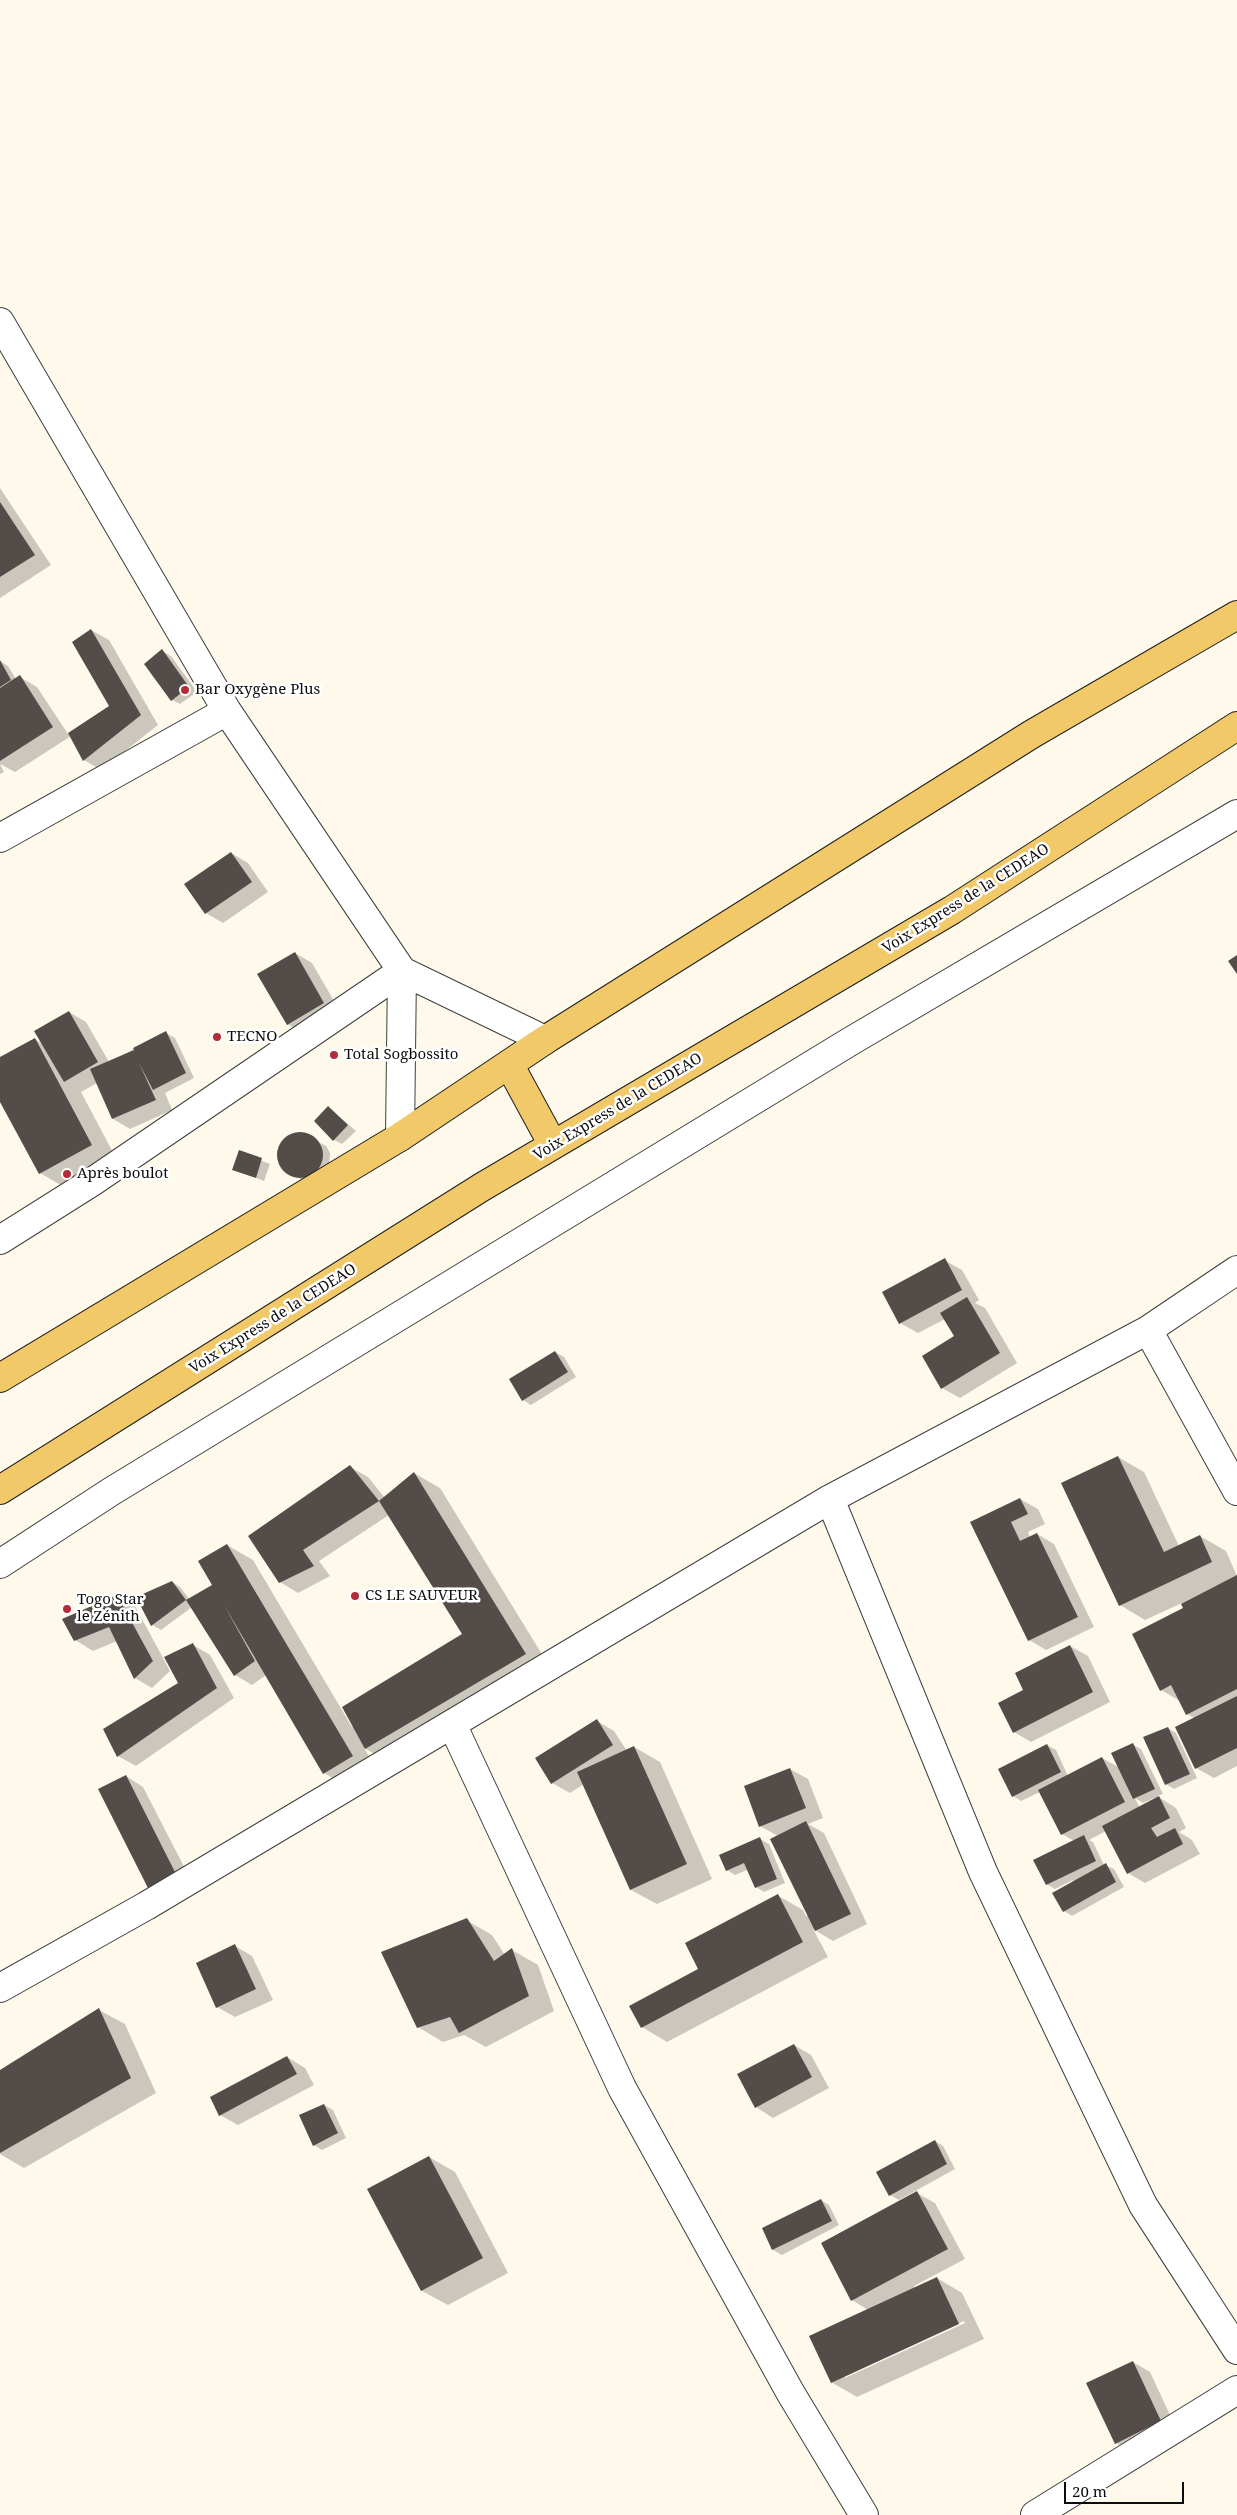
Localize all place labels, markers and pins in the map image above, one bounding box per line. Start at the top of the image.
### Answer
place label: Bar Oxygène Plus [195,681,320,699]
marker: Bar Oxygène Plus [179,684,191,696]
place label: TECNO [227,1028,277,1046]
marker: TECNO [211,1031,223,1043]
place label: Total Sogbossito [344,1046,458,1064]
marker: Total Sogbossito [328,1049,340,1061]
place label: Après boulot [77,1165,169,1183]
marker: Après boulot [61,1168,73,1180]
place label: CS LE SAUVEUR [365,1587,478,1605]
marker: CS LE SAUVEUR [349,1590,361,1602]
place label: Togo Star le Zénith [77,1591,144,1626]
marker: Togo Star le Zénith [61,1603,73,1615]

